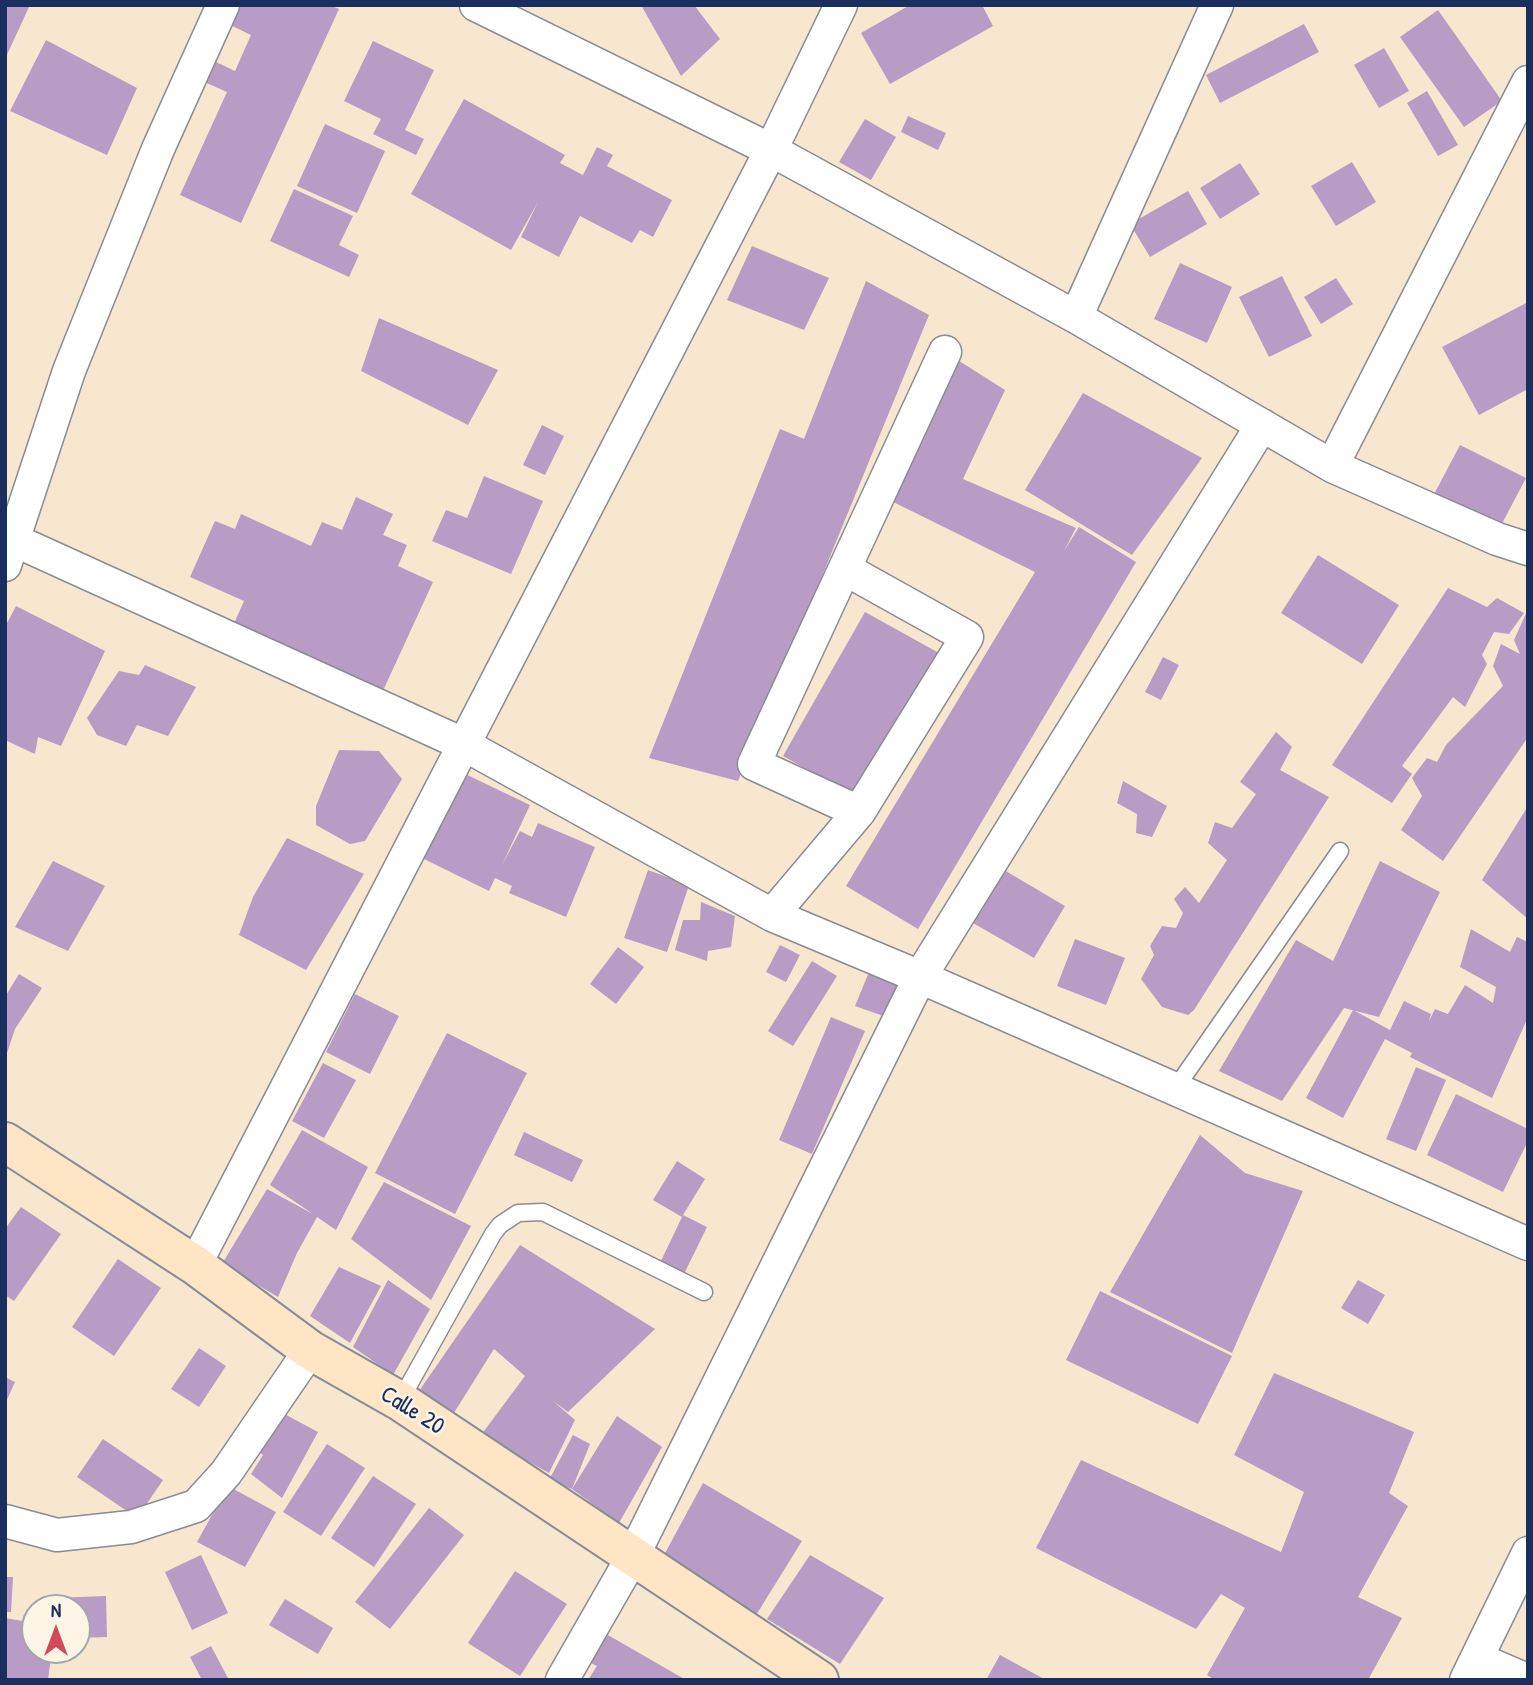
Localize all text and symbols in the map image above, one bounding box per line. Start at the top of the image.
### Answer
street label: Calle 20 [375,1380,449,1442]
north arrow [21,1594,91,1664]
text: N [51,1597,61,1623]

